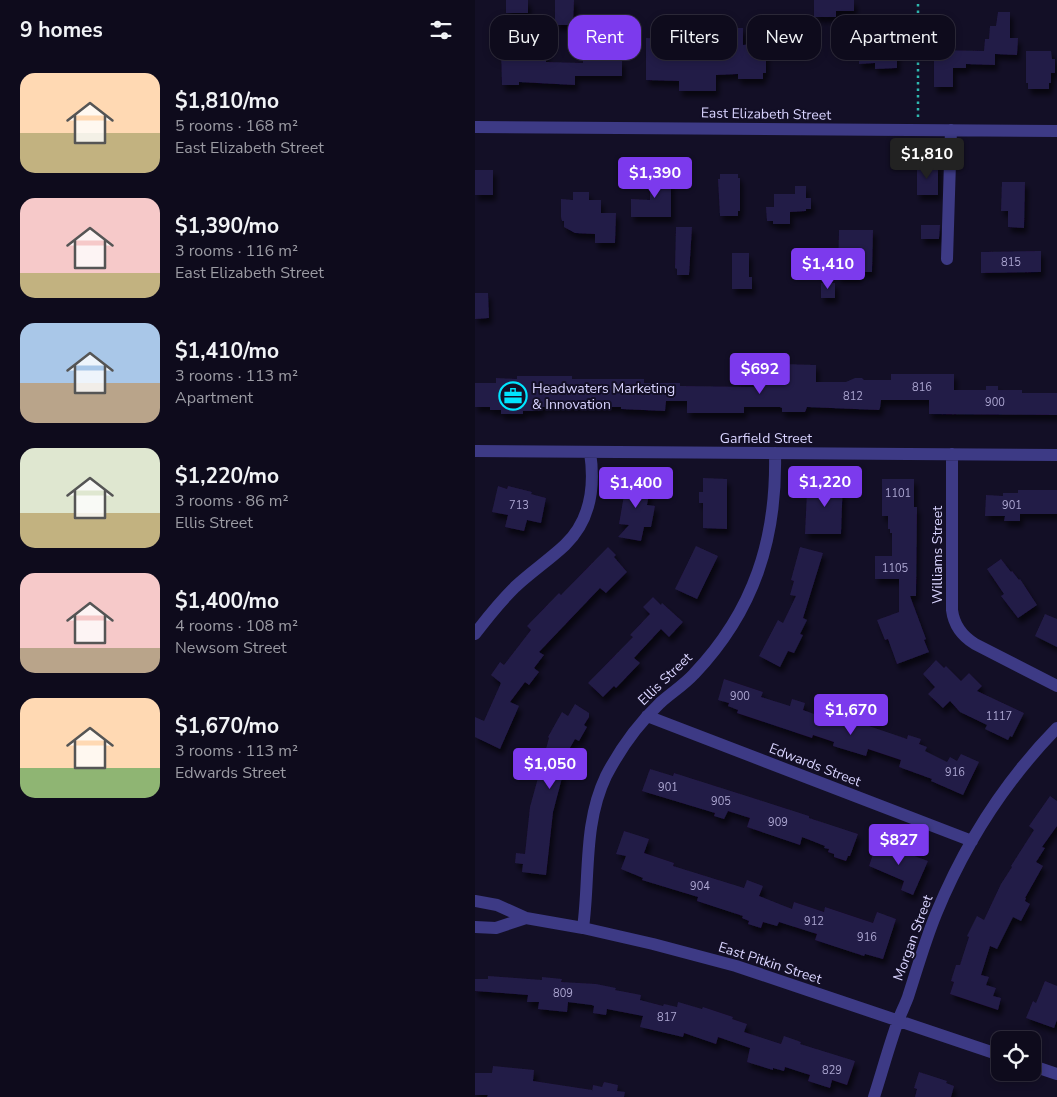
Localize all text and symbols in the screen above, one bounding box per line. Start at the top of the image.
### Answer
chip: Buy [490,15,558,60]
chip: Rent [568,15,641,60]
chip: Filters [651,15,737,60]
chip: New [747,15,821,60]
chip: Apartment [831,15,955,60]
text: 9 homes [20,16,103,44]
icon: filters [427,16,455,44]
text: $1,810/mo [175,87,279,115]
icon: home [60,93,120,153]
street label: East Elizabeth Street [701,103,831,125]
text: 5 rooms · 168 m² [175,115,298,137]
text: East Elizabeth Street [175,137,324,159]
pin: $1,810 [886,138,968,180]
text: $1,810 [901,143,953,165]
pin: $1,390 [614,156,696,199]
text: $1,390 [629,162,681,184]
text: $1,390/mo [175,212,279,240]
icon: home [60,218,120,278]
text: 3 rooms · 116 m² [175,240,298,262]
pin: $1,410 [787,248,869,290]
text: $1,410 [802,253,854,275]
house number: 815 [1001,255,1021,270]
text: East Elizabeth Street [175,262,324,284]
text: $1,410/mo [175,337,279,365]
icon: home [60,343,120,403]
pin: $692 [730,352,790,395]
text: $692 [741,358,779,380]
text: 3 rooms · 113 m² [175,365,298,387]
place label: Headwaters Marketing & Innovation [532,379,675,414]
house number: 816 [912,380,932,395]
office icon: Headwaters Marketing & Innovation [498,381,528,411]
text: Apartment [175,387,253,409]
house number: 812 [843,389,863,404]
house number: 900 [985,395,1005,410]
street label: Garfield Street [720,429,812,448]
text: $1,220/mo [175,462,279,490]
pin: $1,400 [595,466,677,509]
pin: $1,220 [784,466,866,508]
icon: home [60,468,120,528]
text: $1,220 [799,471,851,493]
text: $1,400 [610,472,662,494]
house number: 1101 [885,486,911,501]
text: 3 rooms · 86 m² [175,490,288,512]
house number: 713 [509,498,529,513]
house number: 901 [1002,498,1022,513]
street label: Williams Street [928,506,947,604]
text: Ellis Street [175,512,253,534]
house number: 1105 [882,561,909,576]
text: $1,400/mo [175,587,279,615]
icon: home [60,593,120,653]
text: 4 rooms · 108 m² [175,615,298,637]
text: Newsom Street [175,637,287,659]
street label: Ellis Street [634,648,696,710]
house number: 900 [730,689,750,704]
pin: $1,670 [810,694,892,736]
text: $1,670 [825,699,877,721]
house number: 1117 [986,709,1012,724]
text: $1,670/mo [175,712,279,740]
icon: home [60,718,120,778]
street label: Edwards Street [766,739,864,791]
text: 3 rooms · 113 m² [175,740,298,762]
pin: $1,050 [509,748,591,790]
text: $1,050 [524,753,576,775]
text: Edwards Street [175,762,286,784]
house number: 916 [945,765,965,780]
house number: 901 [658,780,678,795]
house number: 905 [711,794,731,809]
house number: 909 [768,815,788,830]
pin: $827 [869,824,929,866]
text: $827 [880,829,918,851]
house number: 904 [690,879,710,894]
street label: Morgan Street [889,892,937,984]
house number: 912 [804,914,824,929]
house number: 916 [857,930,877,945]
street label: East Pitkin Street [716,937,824,989]
house number: 809 [553,986,573,1001]
house number: 817 [657,1010,677,1025]
map controls [991,1031,1041,1081]
button: locate [991,1031,1041,1081]
house number: 829 [822,1063,842,1078]

